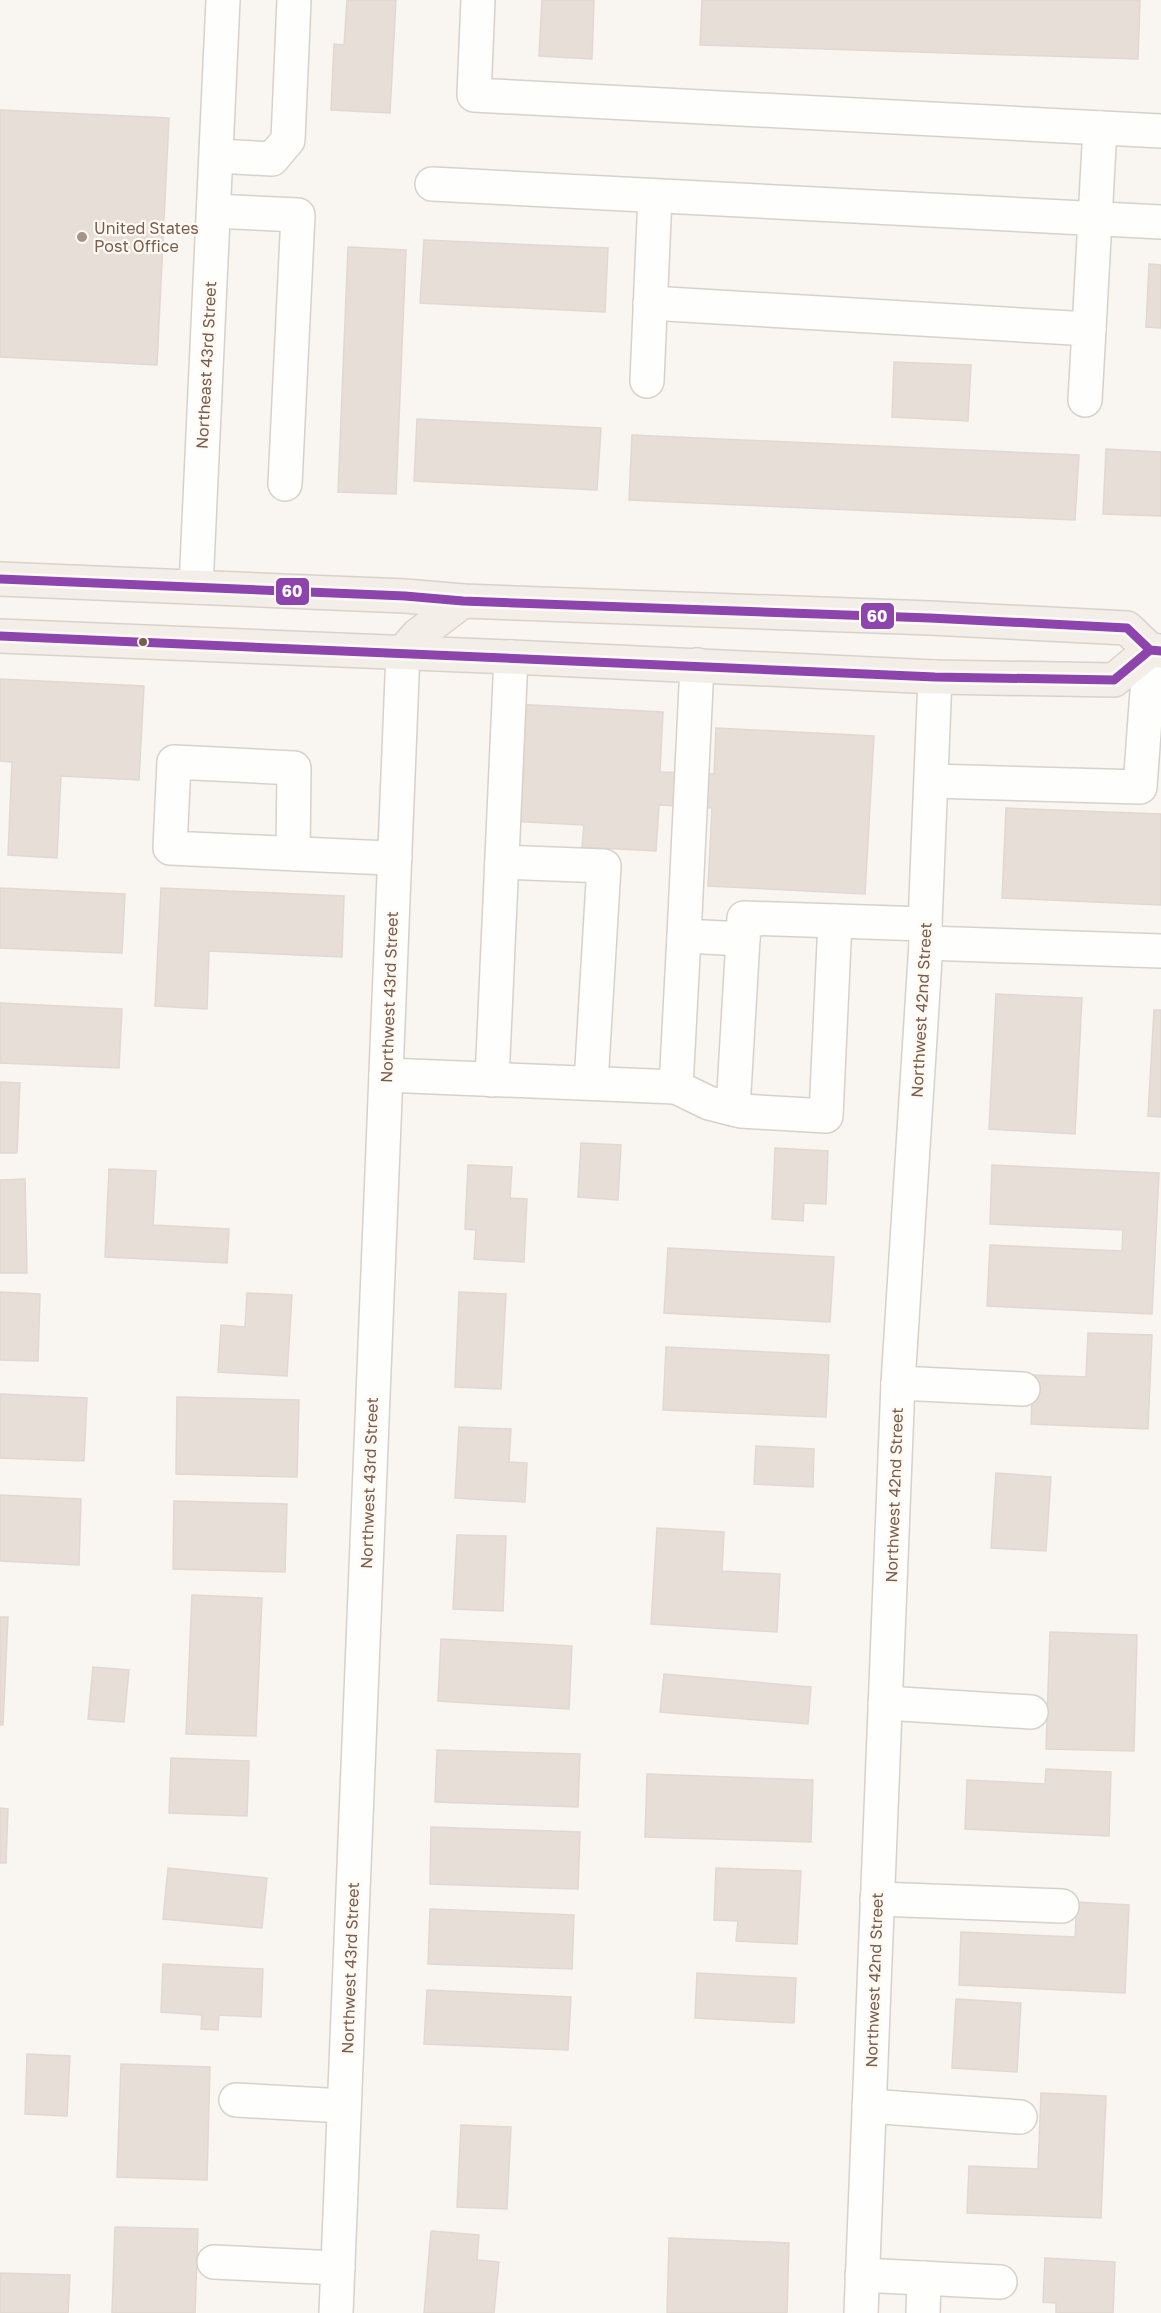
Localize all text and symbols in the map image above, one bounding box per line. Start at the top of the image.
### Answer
place label: United States Post Office [94,218,199,256]
marker: United States Post Office [75,230,89,244]
street label: Northeast 43rd Street [192,281,220,449]
line badge: 60 [275,577,310,606]
text: 60 [282,581,302,601]
line badge: 60 [860,602,895,630]
text: 60 [867,606,887,626]
unlabelled marker [137,636,149,648]
street label: Northwest 43rd Street [376,911,402,1083]
street label: Northwest 42nd Street [906,922,936,1098]
street label: Northwest 43rd Street [356,1397,382,1569]
street label: Northwest 42nd Street [881,1407,907,1583]
street label: Northwest 43rd Street [337,1882,363,2054]
street label: Northwest 42nd Street [861,1892,887,2068]

